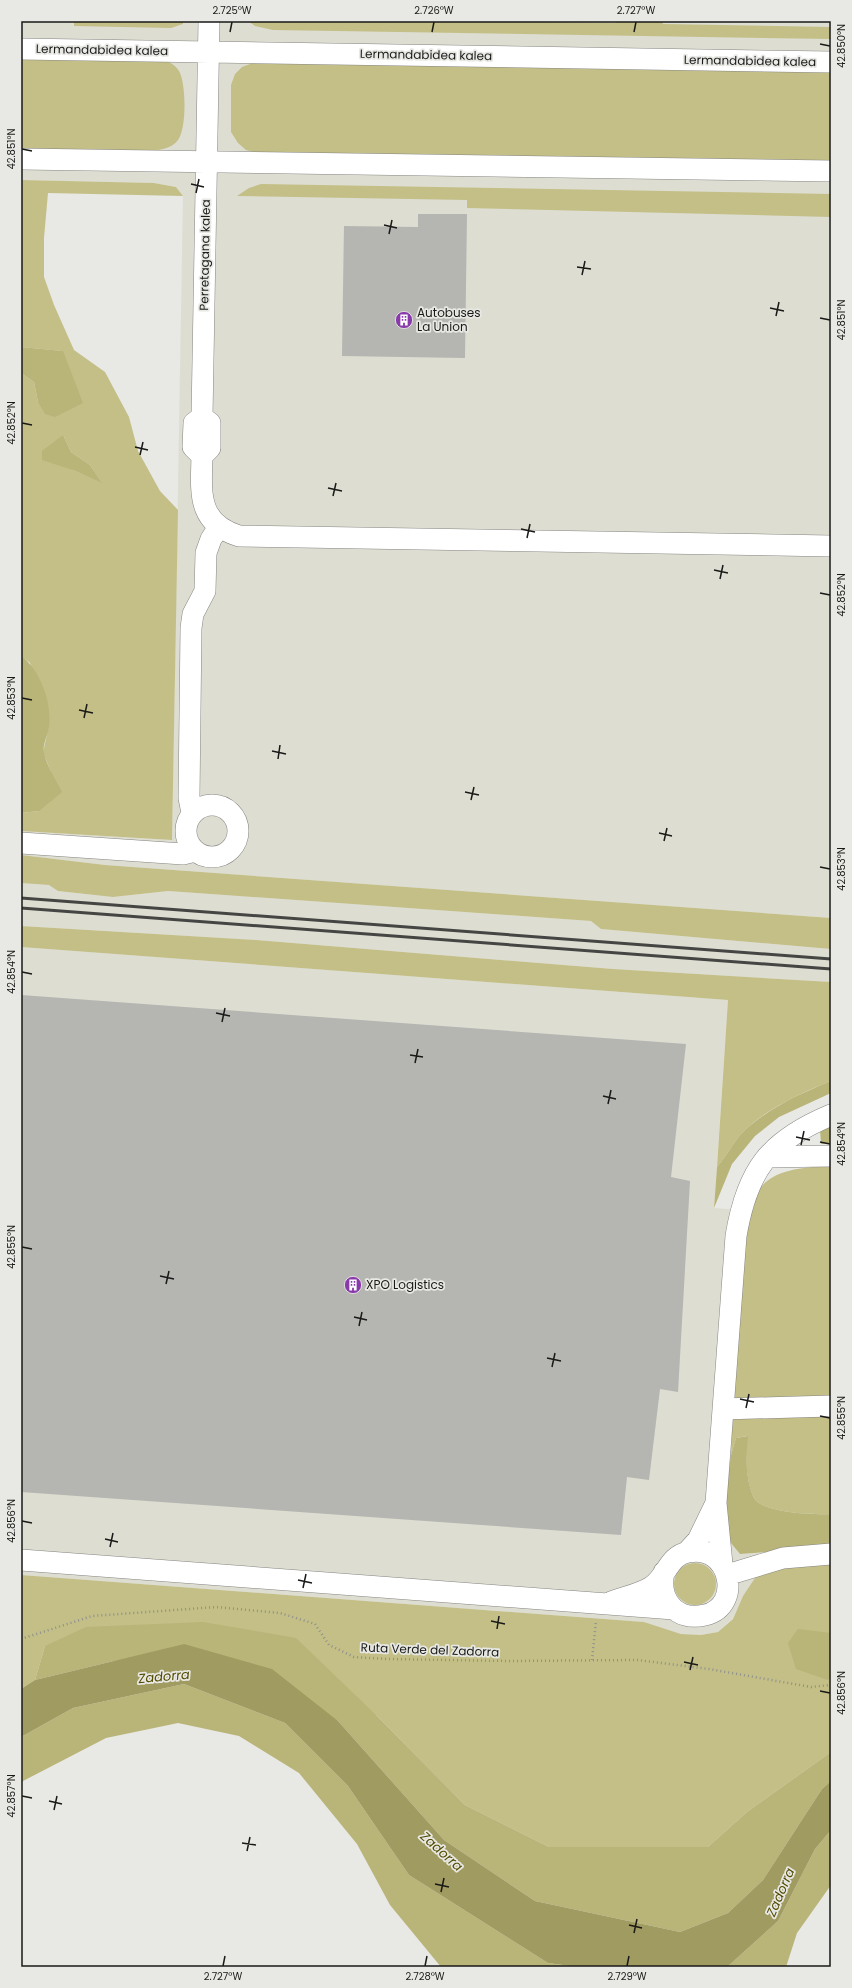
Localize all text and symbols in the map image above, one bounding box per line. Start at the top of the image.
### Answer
text: 2.725°W [212,3,252,18]
text: 2.726°W [414,3,454,18]
text: 2.727°W [617,3,655,18]
text: 42.850°N [834,24,849,68]
street label: Lermandabidea kalea [36,40,168,59]
street label: Lermandabidea kalea [360,45,492,64]
street label: Lermandabidea kalea [684,51,816,70]
text: 42.851°N [4,128,19,170]
street label: Perretagana kalea [195,199,214,311]
text: 42.851°N [834,299,849,341]
place label: Autobuses La Union [417,304,481,335]
building icon: Autobuses La Union [394,310,414,330]
text: 42.852°N [4,401,19,445]
text: 42.852°N [834,573,849,617]
text: 42.853°N [4,676,19,720]
text: 42.853°N [834,847,849,891]
text: 42.854°N [4,950,19,994]
text: 42.854°N [834,1122,849,1166]
text: 42.855°N [4,1225,19,1269]
building icon: XPO Logistics [343,1275,363,1295]
place label: XPO Logistics [366,1276,444,1293]
text: 42.855°N [834,1396,849,1440]
text: 42.856°N [4,1499,19,1543]
street label: Ruta Verde del Zadorra [360,1639,500,1660]
water label: Zadorra [137,1665,191,1688]
text: 42.856°N [834,1671,849,1715]
text: 42.857°N [4,1774,19,1818]
water label: Zadorra [415,1826,467,1876]
water label: Zadorra [761,1865,799,1920]
text: 2.727°W [204,1969,242,1984]
text: 2.728°W [405,1969,445,1984]
text: 2.729°W [607,1969,647,1984]

